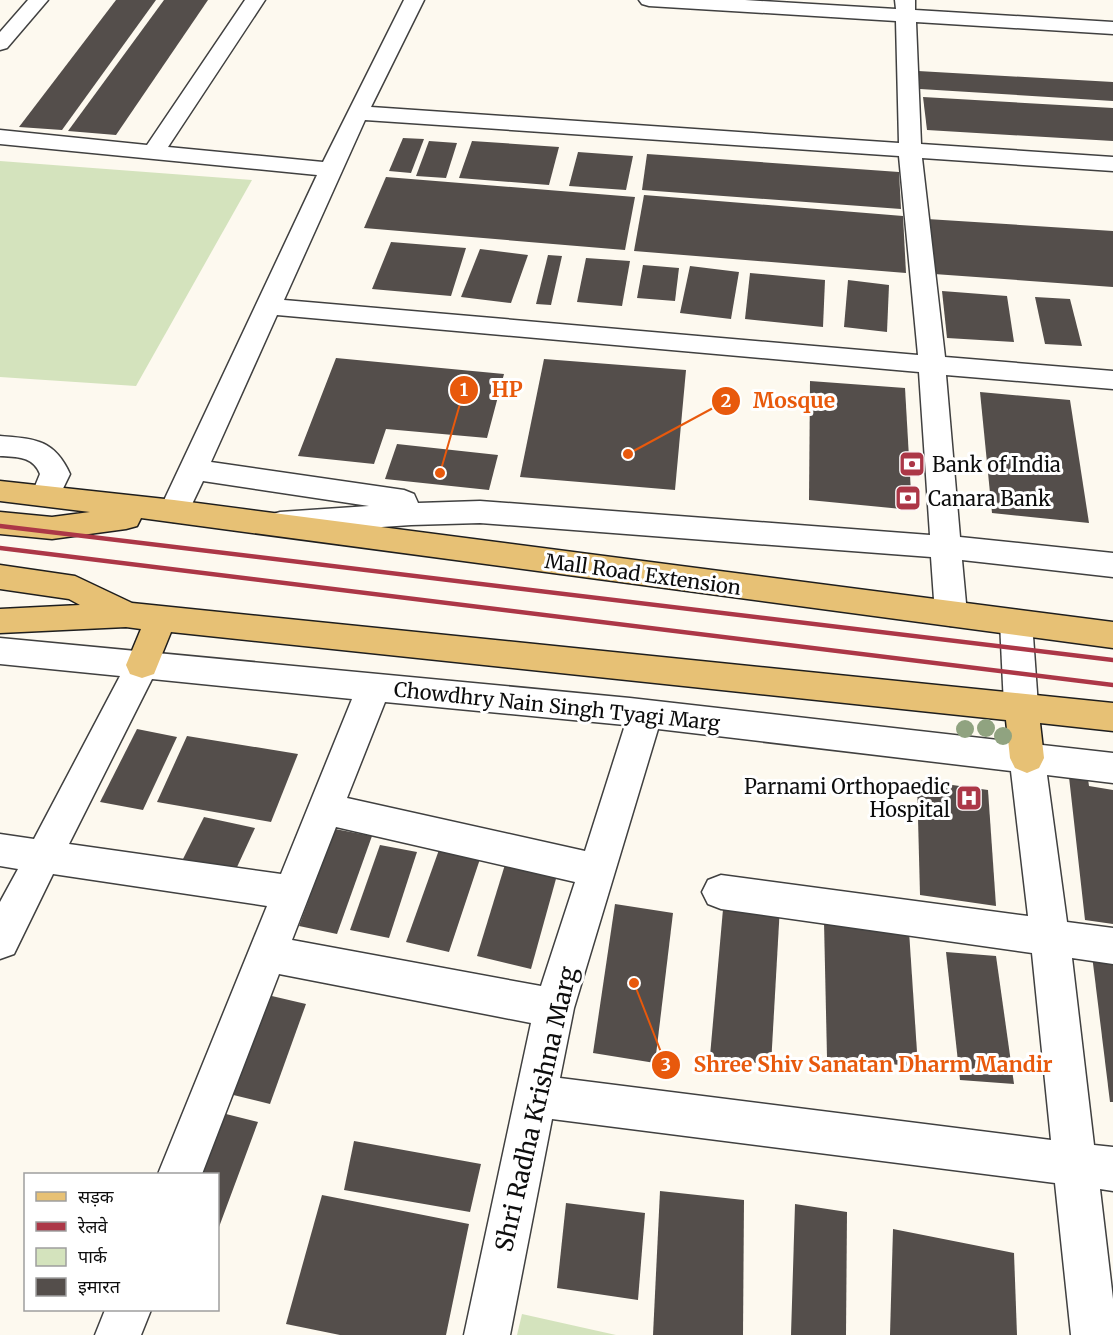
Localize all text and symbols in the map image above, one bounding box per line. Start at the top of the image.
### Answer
callout: HP [449,370,534,409]
text: HP [491,376,523,403]
text: 1 [460,378,468,401]
callout: Mosque [711,382,847,421]
text: Mosque [753,387,835,414]
text: 2 [721,389,731,412]
bank icon: Bank of India [897,449,927,479]
place label: Bank of India [932,452,1061,477]
bank icon: Canara Bank [893,483,923,513]
place label: Canara Bank [928,486,1051,511]
street label: Mall Road Extension [543,548,743,600]
street label: Chowdhry Nain Singh Tyagi Marg [393,676,721,736]
place label: Parnami Orthopaedic Hospital [744,774,950,822]
hospital icon: Parnami Orthopaedic Hospital [954,783,984,813]
street label: Shri Radha Krishna Marg [488,963,584,1255]
callout: Shree Shiv Sanatan Dharm Mandir [651,1045,1065,1084]
text: Shree Shiv Sanatan Dharm Mandir [693,1051,1053,1078]
text: 3 [661,1053,671,1076]
legend [24,1173,219,1311]
text: सड़क [78,1185,115,1208]
text: रेलवे [77,1215,109,1238]
text: पार्क [78,1245,108,1268]
text: इमारत [78,1275,121,1298]

